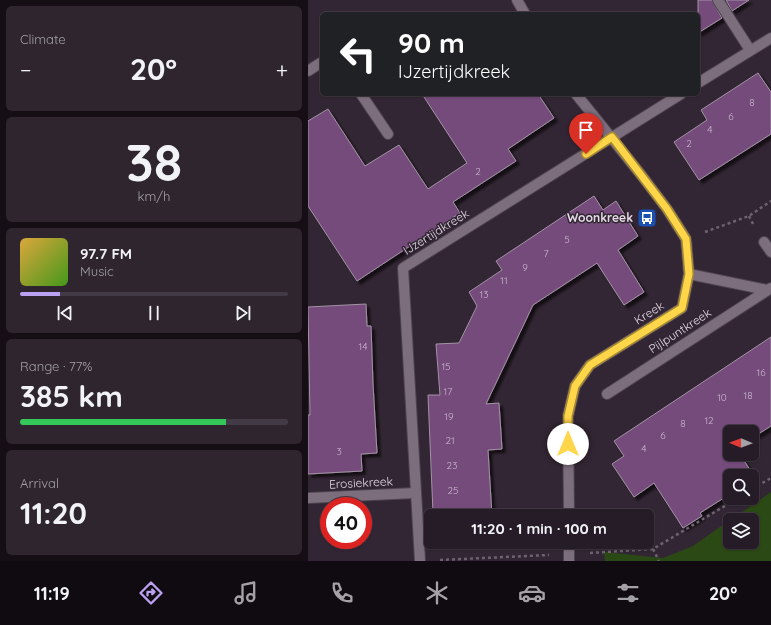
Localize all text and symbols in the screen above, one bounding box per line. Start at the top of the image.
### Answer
text: 90 m [398,25,465,60]
icon: left [332,28,384,80]
text: Climate [20,31,66,47]
text: 20° [130,50,177,88]
text: − [20,56,31,84]
text: + [276,56,288,84]
text: IJzertijdkreek [398,60,510,83]
house number: 8 [749,96,755,109]
house number: 6 [728,110,734,123]
pin [569,113,603,154]
icon: arrive [575,119,597,141]
house number: 4 [707,123,713,136]
text: 38 [126,129,182,194]
house number: 2 [686,137,692,150]
house number: 2 [475,165,481,178]
text: km/h [138,188,170,204]
street label: IJzertijdkreek [400,205,471,258]
bus stop icon: Woonkreek [636,207,658,229]
place label: Woonkreek [567,210,633,225]
house number: 5 [564,233,570,246]
text: 97.7 FM [80,244,132,263]
house number: 7 [543,247,549,260]
house number: 9 [522,261,528,274]
text: Music [80,263,114,279]
house number: 11 [500,274,508,287]
house number: 13 [480,288,488,301]
street label: Kreek [631,298,666,328]
icon: previous [54,302,76,324]
icon: pause [143,302,165,324]
icon: next [232,302,254,324]
street label: Pijlpuntkreek [646,305,714,356]
house number: 14 [359,340,367,353]
text: Range · 77% [20,358,92,374]
house number: 15 [441,360,451,373]
house number: 16 [756,366,766,379]
text: 385 km [20,377,123,415]
house number: 17 [444,385,452,398]
house number: 18 [743,389,753,402]
house number: 10 [717,391,727,404]
house number: 19 [444,410,454,423]
house number: 12 [704,414,714,427]
house number: 8 [680,417,686,430]
position arrow [547,423,589,465]
north arrow [723,425,759,461]
map controls [723,425,759,549]
house number: 6 [660,429,666,442]
house number: 21 [445,434,455,447]
house number: 4 [641,442,647,455]
house number: 3 [336,445,342,458]
house number: 23 [447,459,457,472]
button: search [723,469,759,505]
street label: Erosiekreek [329,473,393,492]
text: Arrival [20,475,59,491]
house number: 25 [448,484,459,497]
text: 11:20 [20,494,87,532]
speed limit sign: 40 [320,497,372,549]
button: layers [723,513,759,549]
text: 11:20 · 1 min · 100 m [471,519,607,538]
icon: directions [137,579,165,607]
icon: music [232,579,260,607]
icon: phone [328,579,356,607]
icon: climate [423,579,451,607]
icon: car [518,579,546,607]
icon: filters [614,579,642,607]
text: 11:19 [34,582,70,605]
text: 20° [709,582,737,605]

